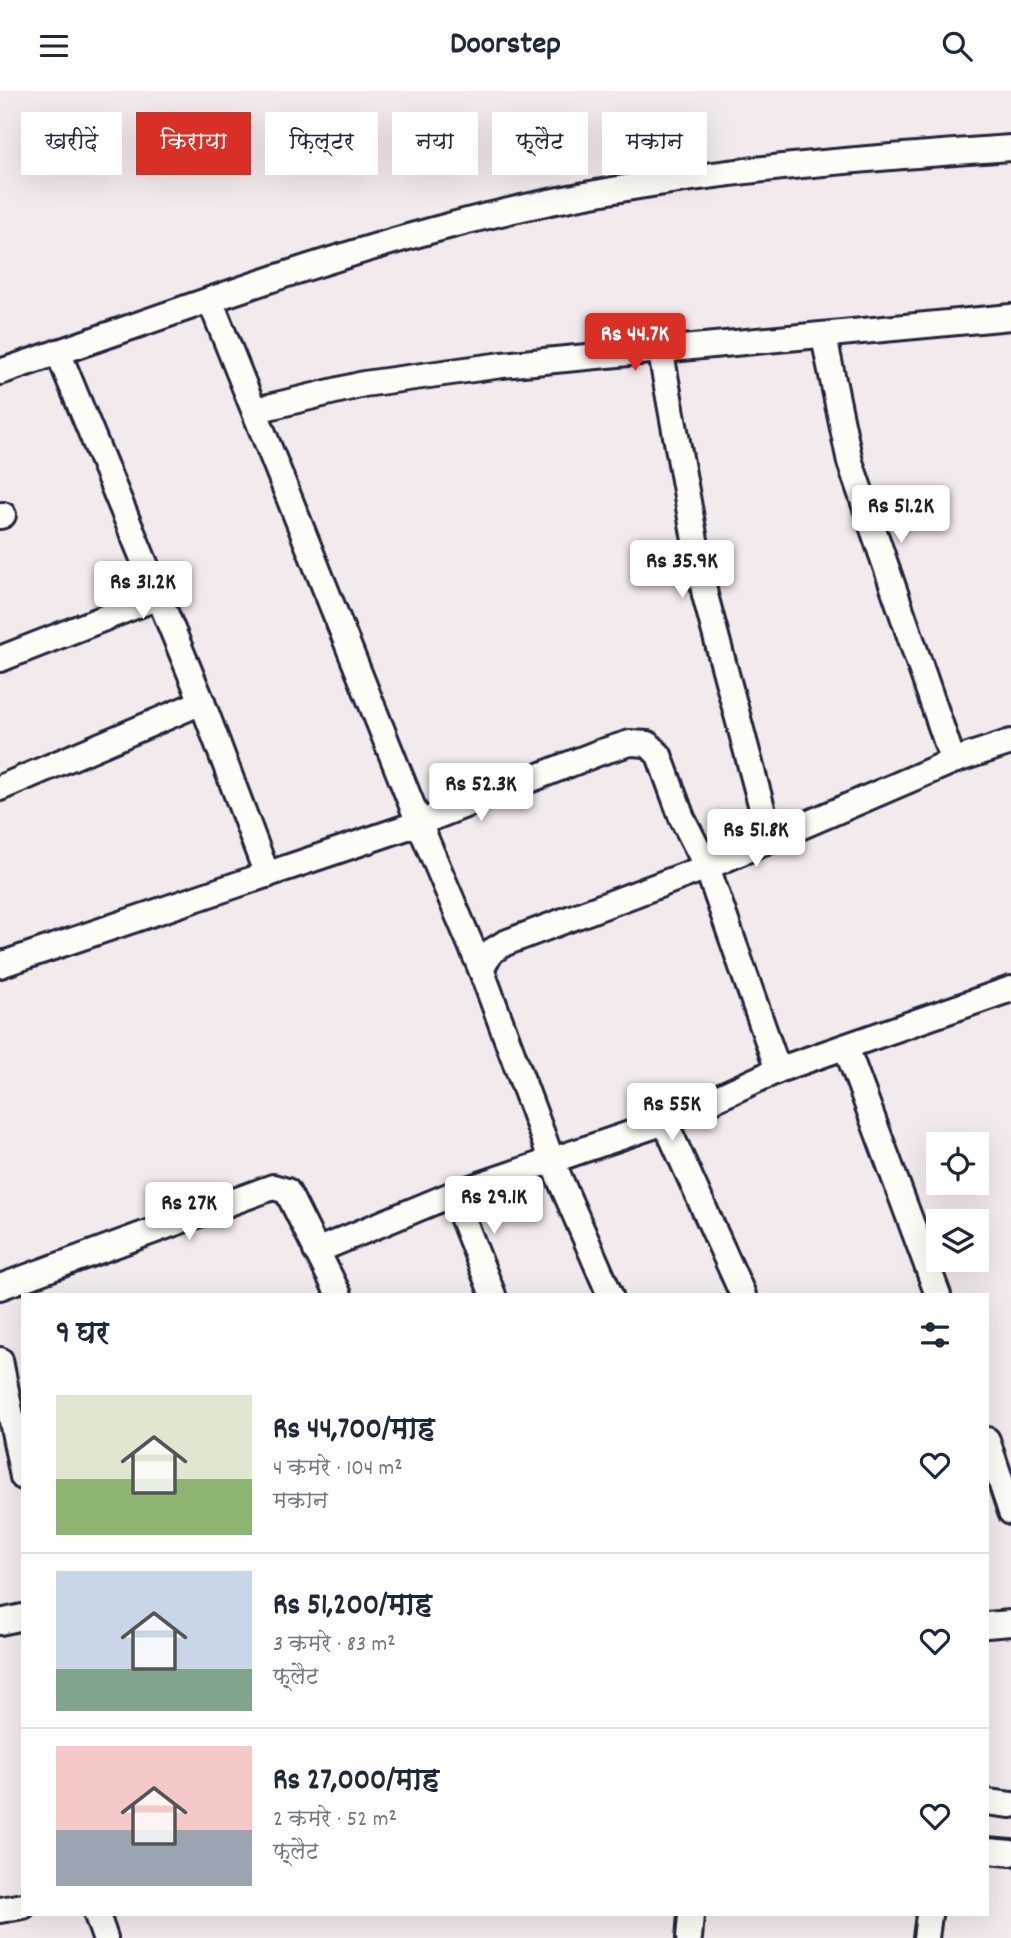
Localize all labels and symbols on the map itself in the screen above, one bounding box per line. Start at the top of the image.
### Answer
pin: Rs 44.7K [563,313,707,373]
pin: Rs 51.2K [829,485,973,545]
pin: Rs 35.9K [610,540,754,600]
pin: Rs 31.2K [71,561,215,621]
pin: Rs 52.3K [409,763,553,823]
pin: Rs 51.8K [684,809,828,869]
pin: Rs 55K [615,1083,729,1143]
pin: Rs 29.1K [422,1177,566,1236]
pin: Rs 27K [132,1183,246,1242]

